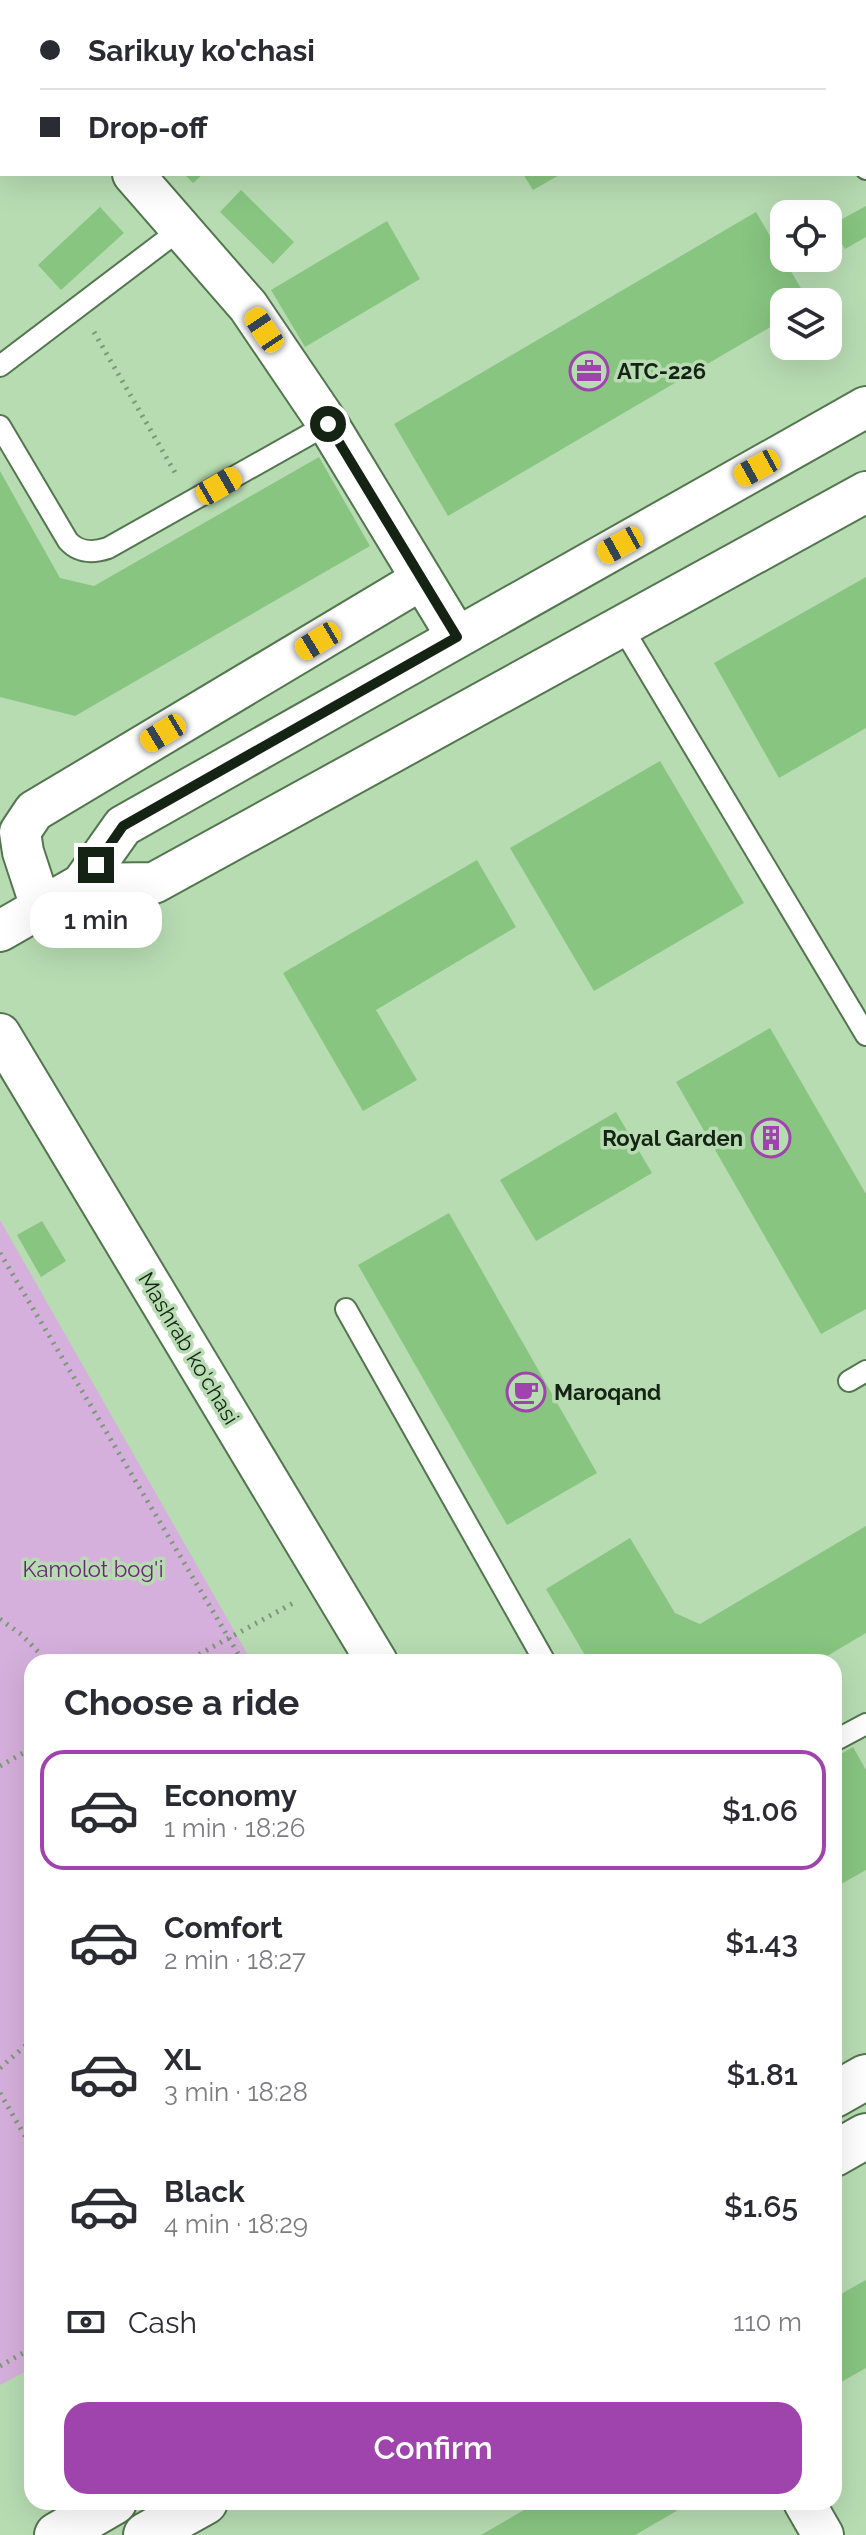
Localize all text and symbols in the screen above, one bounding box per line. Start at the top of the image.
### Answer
text: Sarikuy ko'chasi [88,33,315,68]
text: Drop-off [88,110,208,145]
map controls [770,200,842,360]
button: locate [770,200,842,272]
button: layers [770,288,842,360]
car [241,303,287,357]
office icon: АТС-226 [568,350,610,392]
place label: АТС-226 [617,358,706,384]
route start [310,406,346,442]
car [730,446,784,490]
car [192,464,246,508]
car [593,523,647,567]
car [291,618,345,664]
car [136,710,190,756]
route end [78,847,114,883]
callout: 1 min [30,893,162,949]
text: 1 min [64,905,128,935]
building icon: Royal Garden [750,1117,792,1159]
place label: Royal Garden [602,1125,743,1151]
street label: Mashrab ko'chasi [133,1267,245,1429]
cafe icon: Maroqand [505,1371,547,1413]
place label: Maroqand [554,1379,661,1405]
park label: Kamolot bog'i [22,1556,164,1582]
text: Choose a ride [64,1681,299,1723]
icon: car [68,1774,140,1846]
text: Economy [164,1778,297,1813]
text: $1.06 [722,1793,798,1828]
text: 1 min · 18:26 [164,1813,305,1843]
icon: car [68,1906,140,1978]
text: Comfort [164,1910,283,1945]
text: $1.43 [725,1925,798,1960]
text: 2 min · 18:27 [164,1945,306,1975]
icon: car [68,2038,140,2110]
text: XL [164,2042,201,2077]
text: $1.81 [726,2057,798,2092]
text: 3 min · 18:28 [164,2077,308,2107]
icon: car [68,2170,140,2242]
text: Black [164,2174,245,2209]
text: $1.65 [724,2189,798,2224]
text: 4 min · 18:29 [164,2209,308,2239]
icon: cash [64,2300,108,2344]
text: Cash [128,2305,197,2340]
text: 110 m [733,2307,802,2337]
button: Confirm [64,2402,802,2494]

